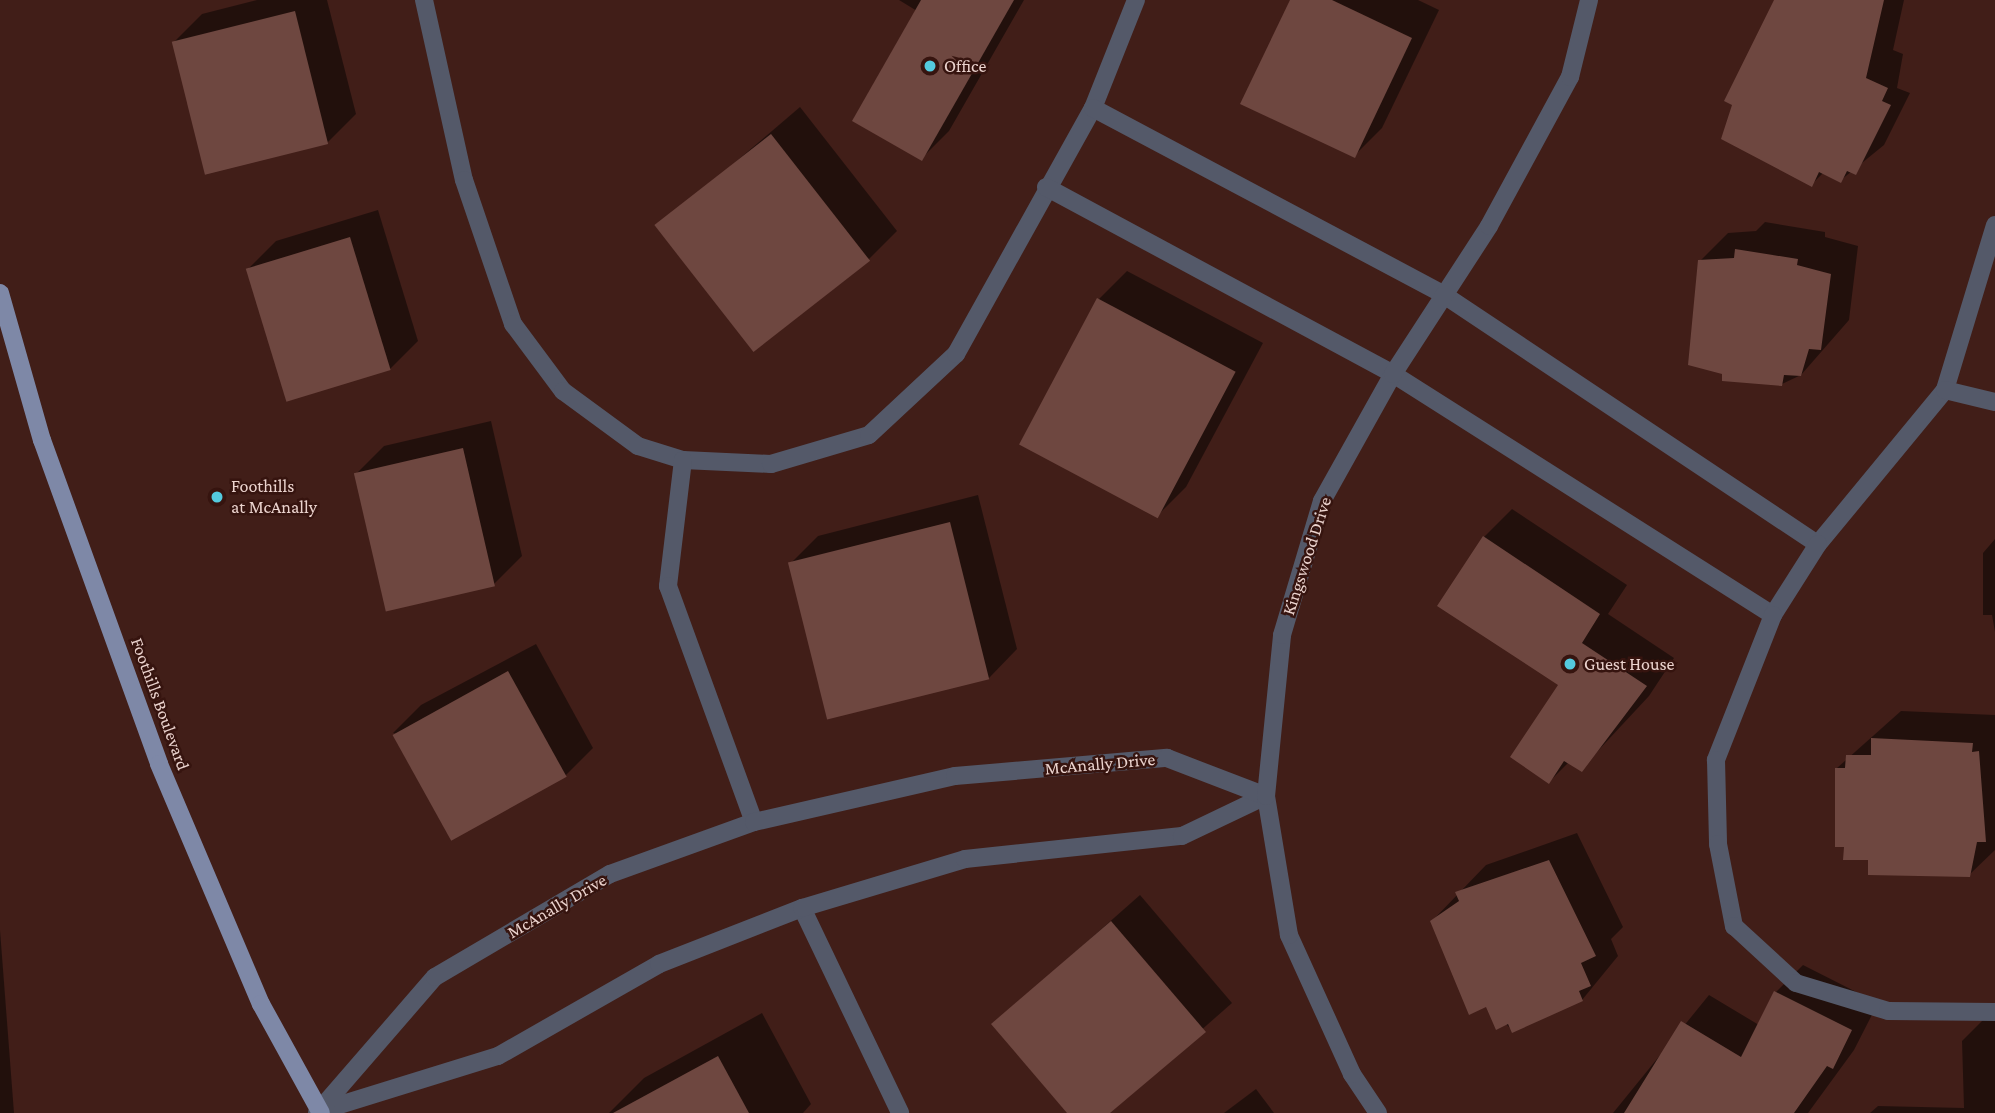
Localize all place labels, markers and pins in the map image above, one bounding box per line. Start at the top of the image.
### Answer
place label: Office [944,55,986,77]
marker: Office [922,58,938,74]
place label: Foothills at McAnally [231,476,317,518]
marker: Foothills at McAnally [209,489,225,505]
place label: Guest House [1584,653,1675,675]
marker: Guest House [1562,656,1578,672]

